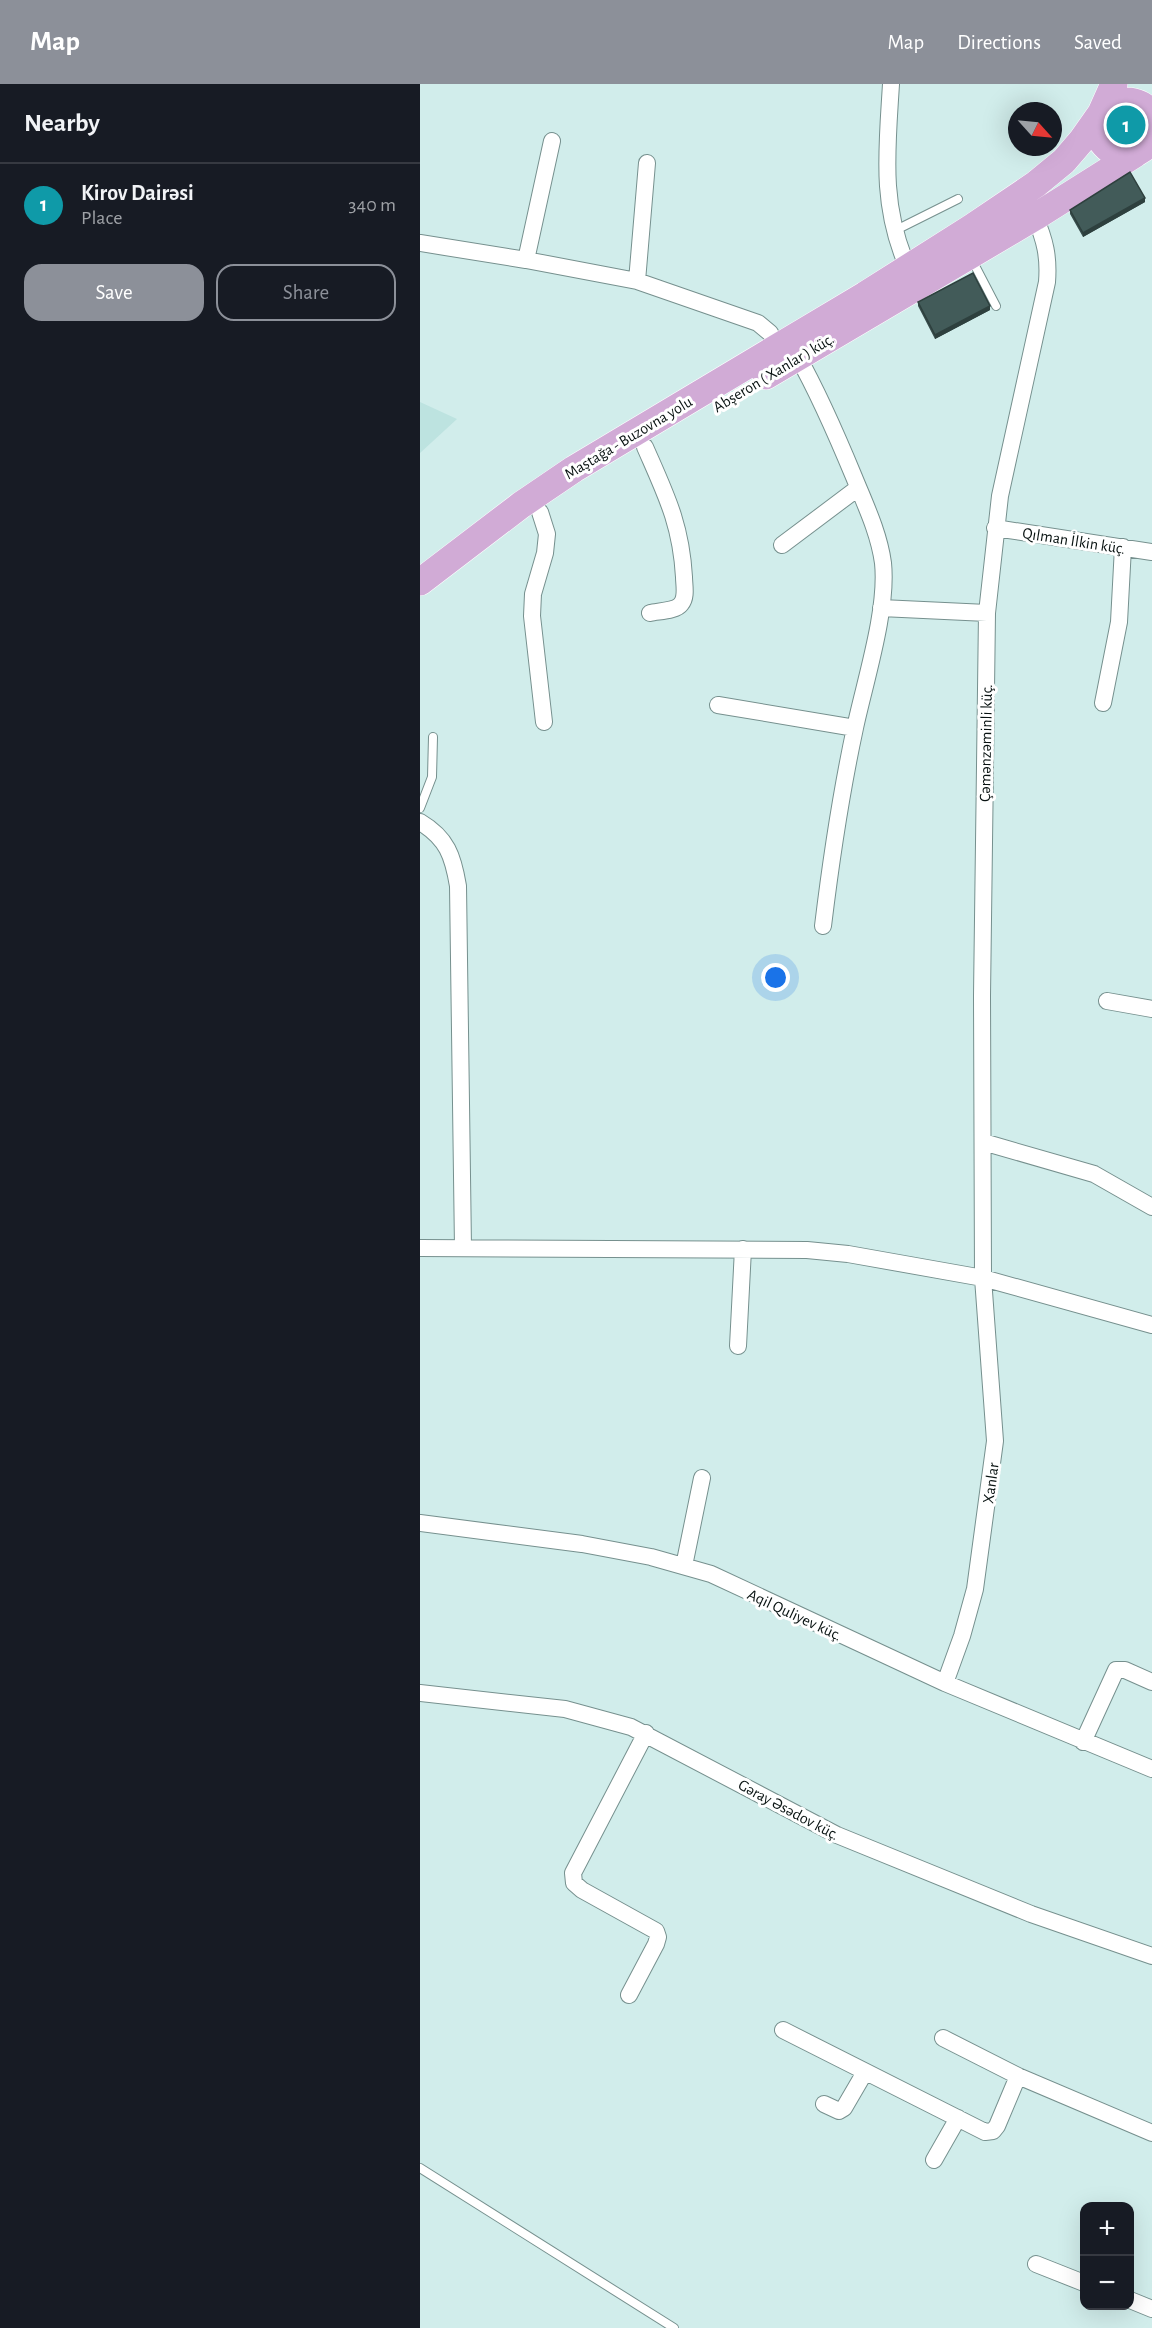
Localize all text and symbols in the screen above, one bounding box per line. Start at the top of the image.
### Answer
text: Map [30,28,80,56]
text: Map [888,32,924,53]
text: Directions [957,32,1041,53]
text: Saved [1074,32,1122,53]
north arrow [1008,102,1062,156]
pin: 1 [1106,102,1146,147]
text: Nearby [24,110,100,136]
text: Kirov Dairəsi [81,182,194,204]
text: 1 [40,195,47,215]
text: 340 m [348,195,396,215]
text: Place [81,208,122,228]
button: Save [24,264,204,321]
button: Share [216,264,396,321]
street label: Abşeron ( Xanlar ) küç. [710,330,837,415]
street label: Maştağa - Buzovna yolu [562,393,696,483]
street label: Qılman İlkin küç. [1021,523,1127,558]
street label: Çəmənzəminli küç. [977,684,995,802]
your location [761,963,790,992]
street label: Xanlar [980,1461,1002,1505]
street label: Aqil Quliyev küç. [745,1586,844,1645]
street label: Gəray Əsədov küç. [735,1777,842,1844]
map controls [1080,2202,1134,2310]
button: + [1080,2202,1134,2256]
button: − [1080,2256,1134,2310]

